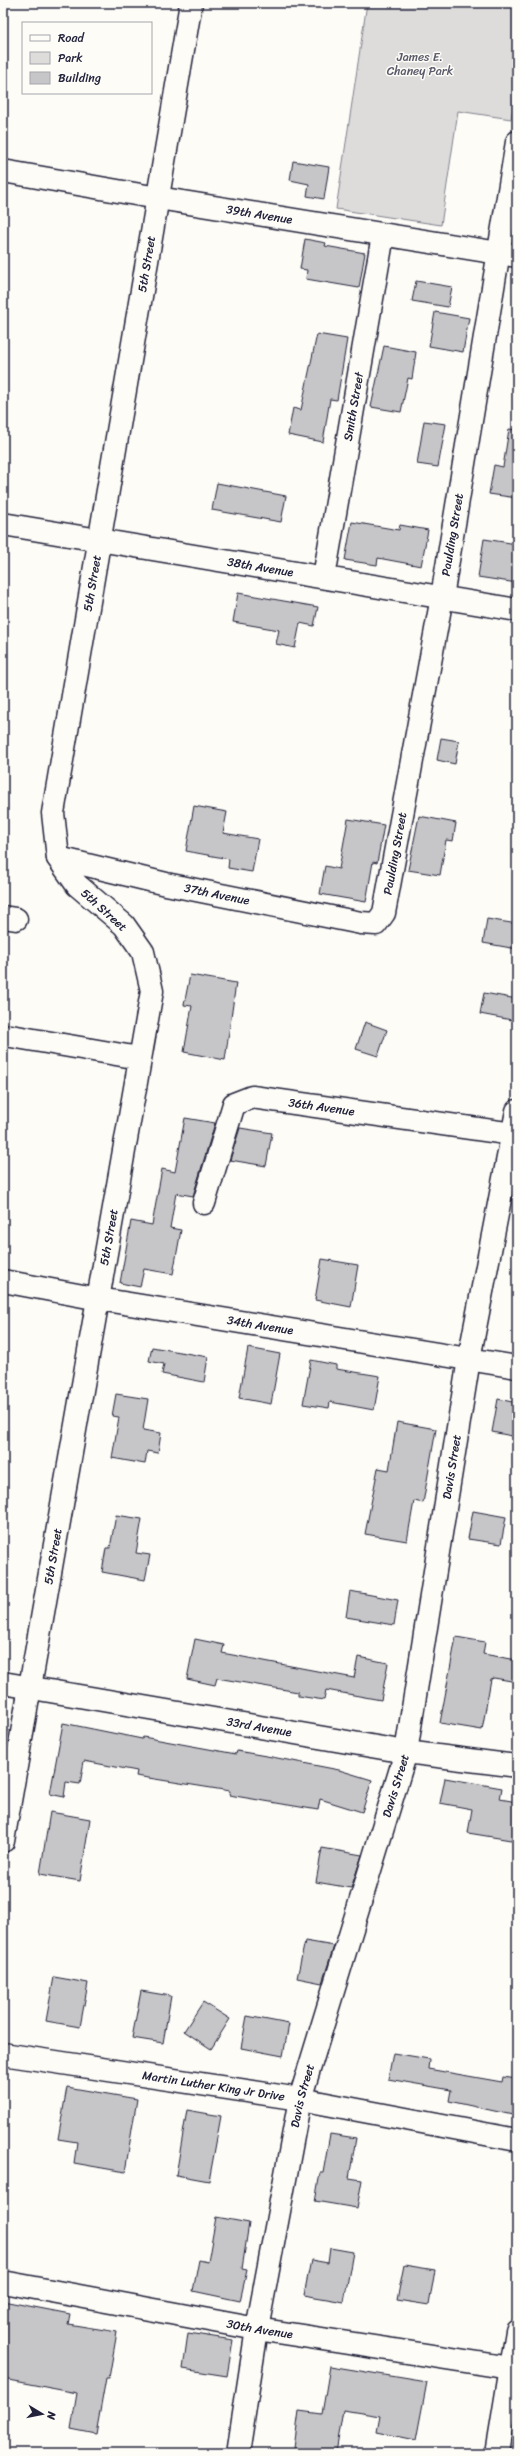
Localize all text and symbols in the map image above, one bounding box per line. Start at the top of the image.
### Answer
legend [22,22,152,94]
text: Road [58,27,85,49]
park label: James E. Chaney Park [387,46,454,82]
text: Park [58,47,83,69]
text: Building [58,67,101,89]
street label: 39th Avenue [225,198,294,231]
street label: 5th Street [131,234,162,294]
street label: Smith Street [337,369,370,443]
street label: Paulding Street [435,492,470,578]
street label: 38th Avenue [226,551,295,583]
street label: 5th Street [77,553,108,613]
street label: Paulding Street [377,810,413,897]
street label: 37th Avenue [182,877,252,912]
street label: 5th Street [76,883,132,937]
street label: 36th Avenue [287,1091,356,1122]
street label: 5th Street [93,1207,125,1267]
street label: 34th Avenue [225,1309,295,1342]
street label: Davis Street [436,1433,468,1501]
street label: 5th Street [37,1526,69,1586]
street label: 33rd Avenue [225,1710,294,1743]
street label: Davis Street [376,1751,416,1820]
street label: Davis Street [284,2061,321,2130]
street label: Martin Luther King Jr Drive [141,2064,286,2108]
street label: 30th Avenue [225,2313,295,2345]
north arrow [22,2394,62,2434]
text: N [41,2409,62,2421]

